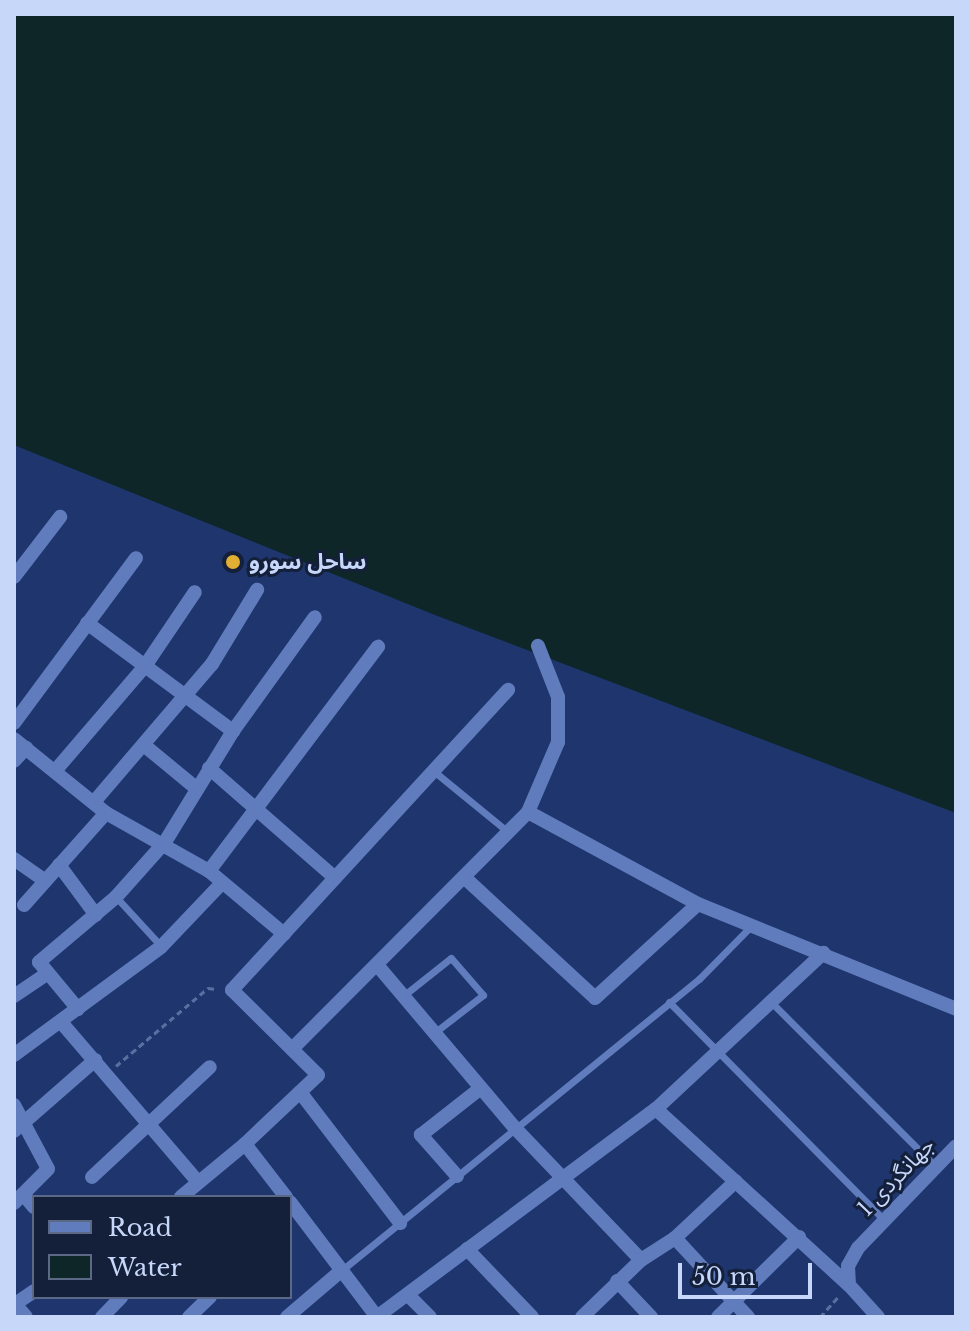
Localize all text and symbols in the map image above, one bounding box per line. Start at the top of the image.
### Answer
place label: ساحل سورو [249,549,366,575]
marker: ساحل سورو [224,553,242,571]
street label: جهانگردی 1 [852,1132,940,1222]
legend [32,1195,292,1299]
text: Road [108,1213,172,1242]
scale bar [682,1247,816,1297]
text: Water [108,1253,182,1282]
text: 50 m [692,1262,755,1291]

